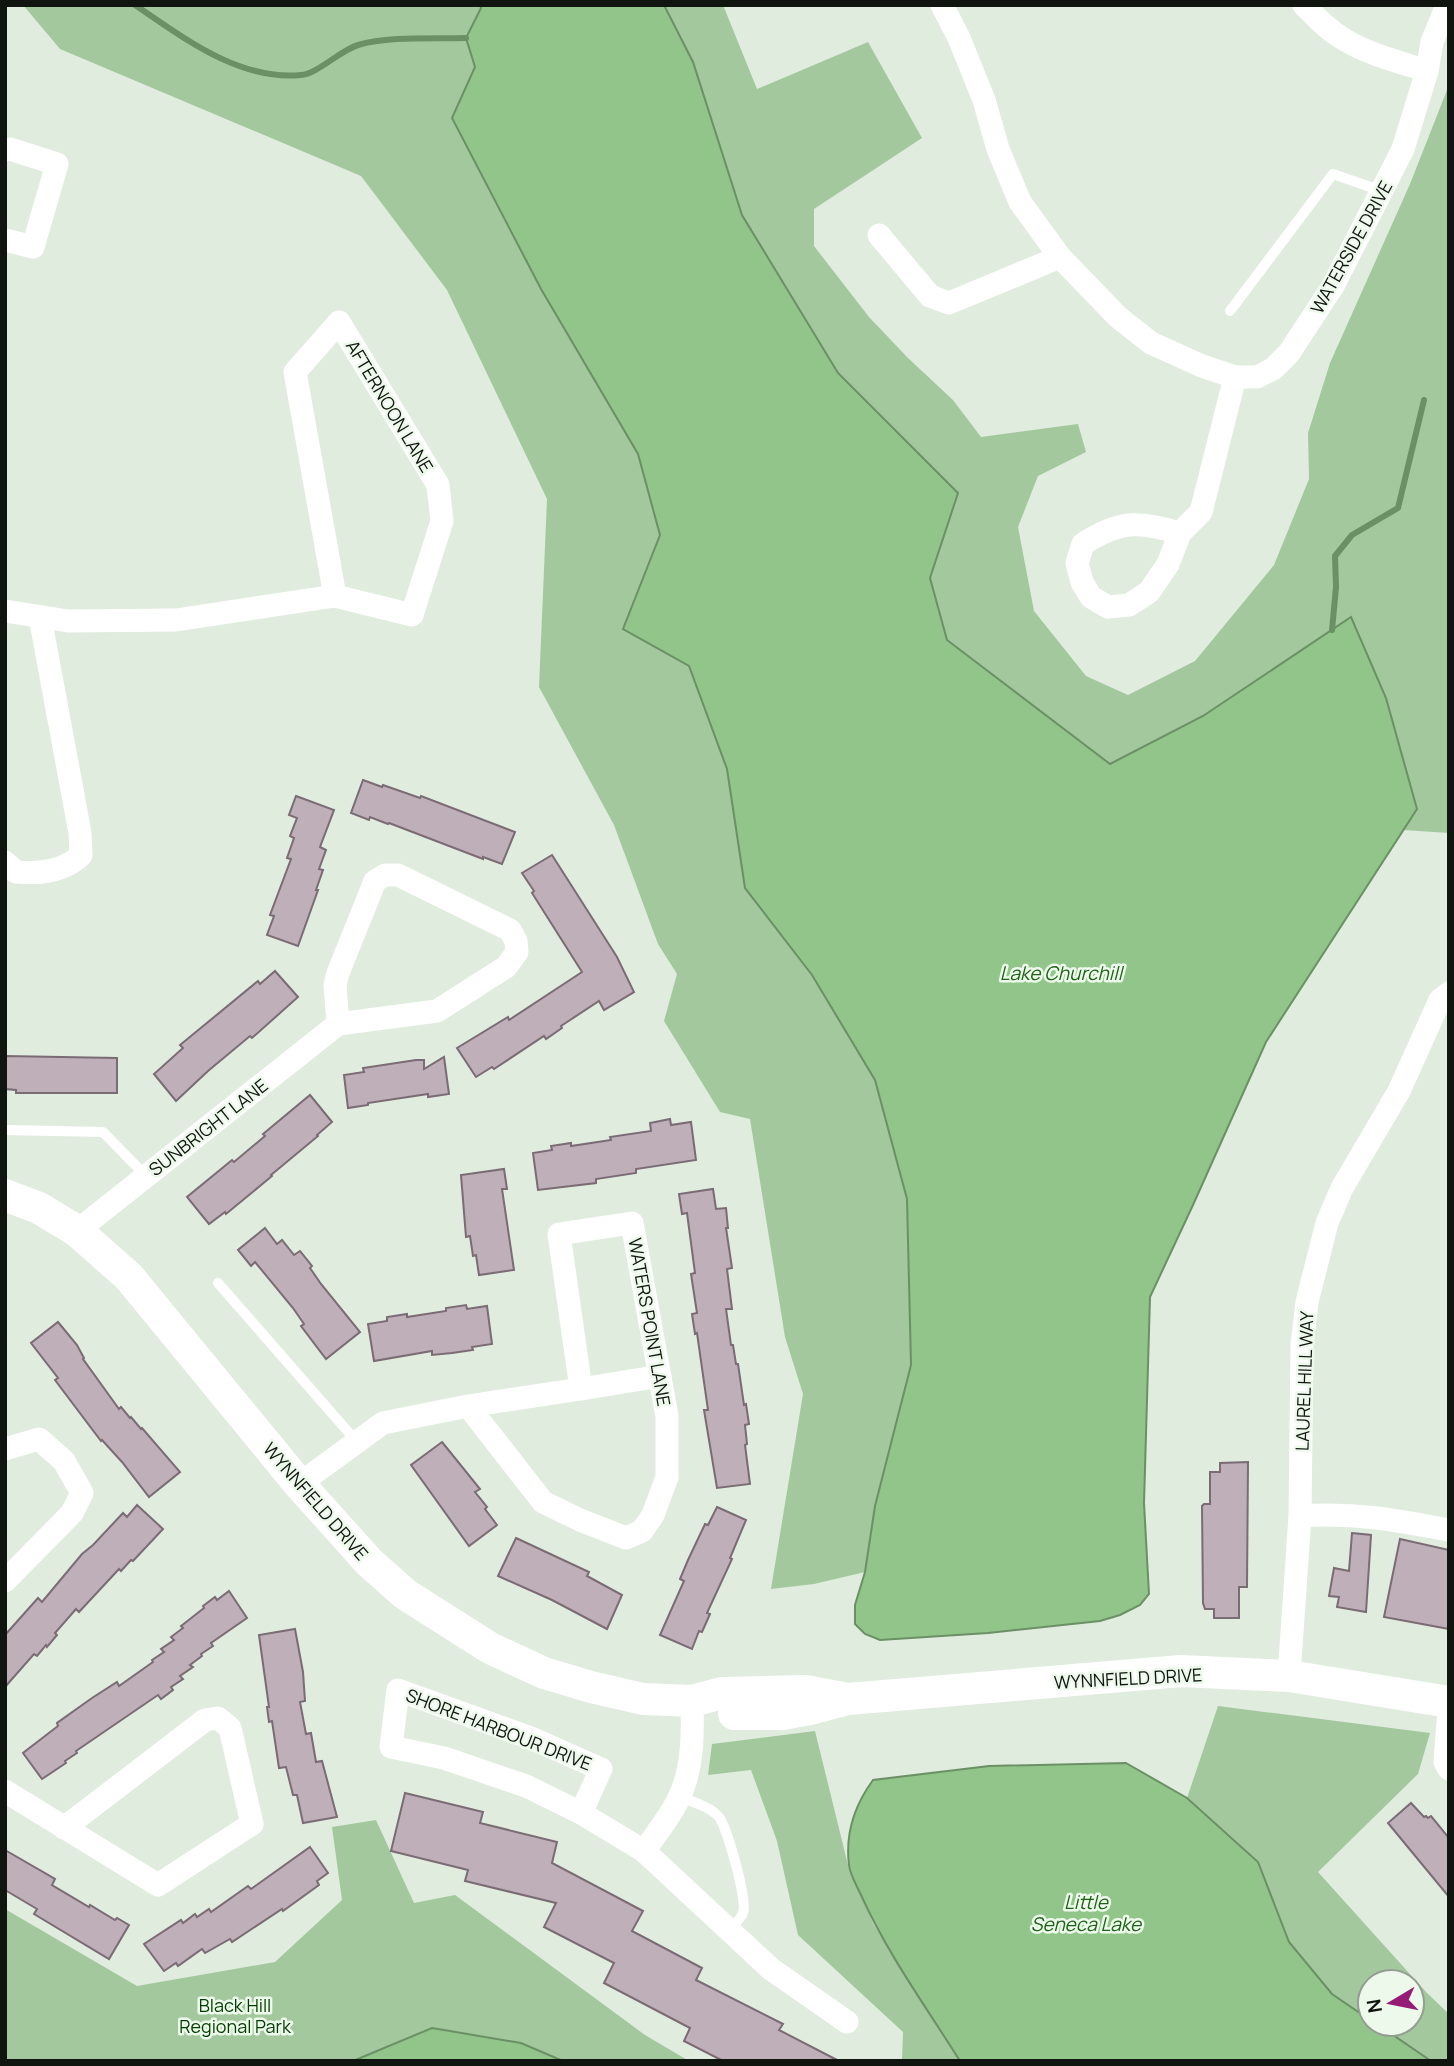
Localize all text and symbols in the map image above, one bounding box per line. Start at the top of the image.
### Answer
street label: WATERSIDE DRIVE [1305,176,1397,318]
street label: AFTERNOON LANE [341,335,439,477]
water label: Lake Churchill [1000,960,1125,986]
street label: SUNBRIGHT LANE [144,1073,272,1181]
street label: WATERS POINT LANE [623,1236,677,1408]
street label: LAUREL HILL WAY [1290,1310,1318,1451]
street label: WYNNFIELD DRIVE [258,1437,374,1565]
street label: WYNNFIELD DRIVE [1053,1662,1203,1694]
street label: SHORE HARBOUR DRIVE [403,1682,595,1776]
water label: Little Seneca Lake [1031,1889,1143,1937]
north arrow [1356,1968,1426,2038]
park label: Black Hill Regional Park [179,1993,292,2038]
text: N [1360,1997,1388,2015]

